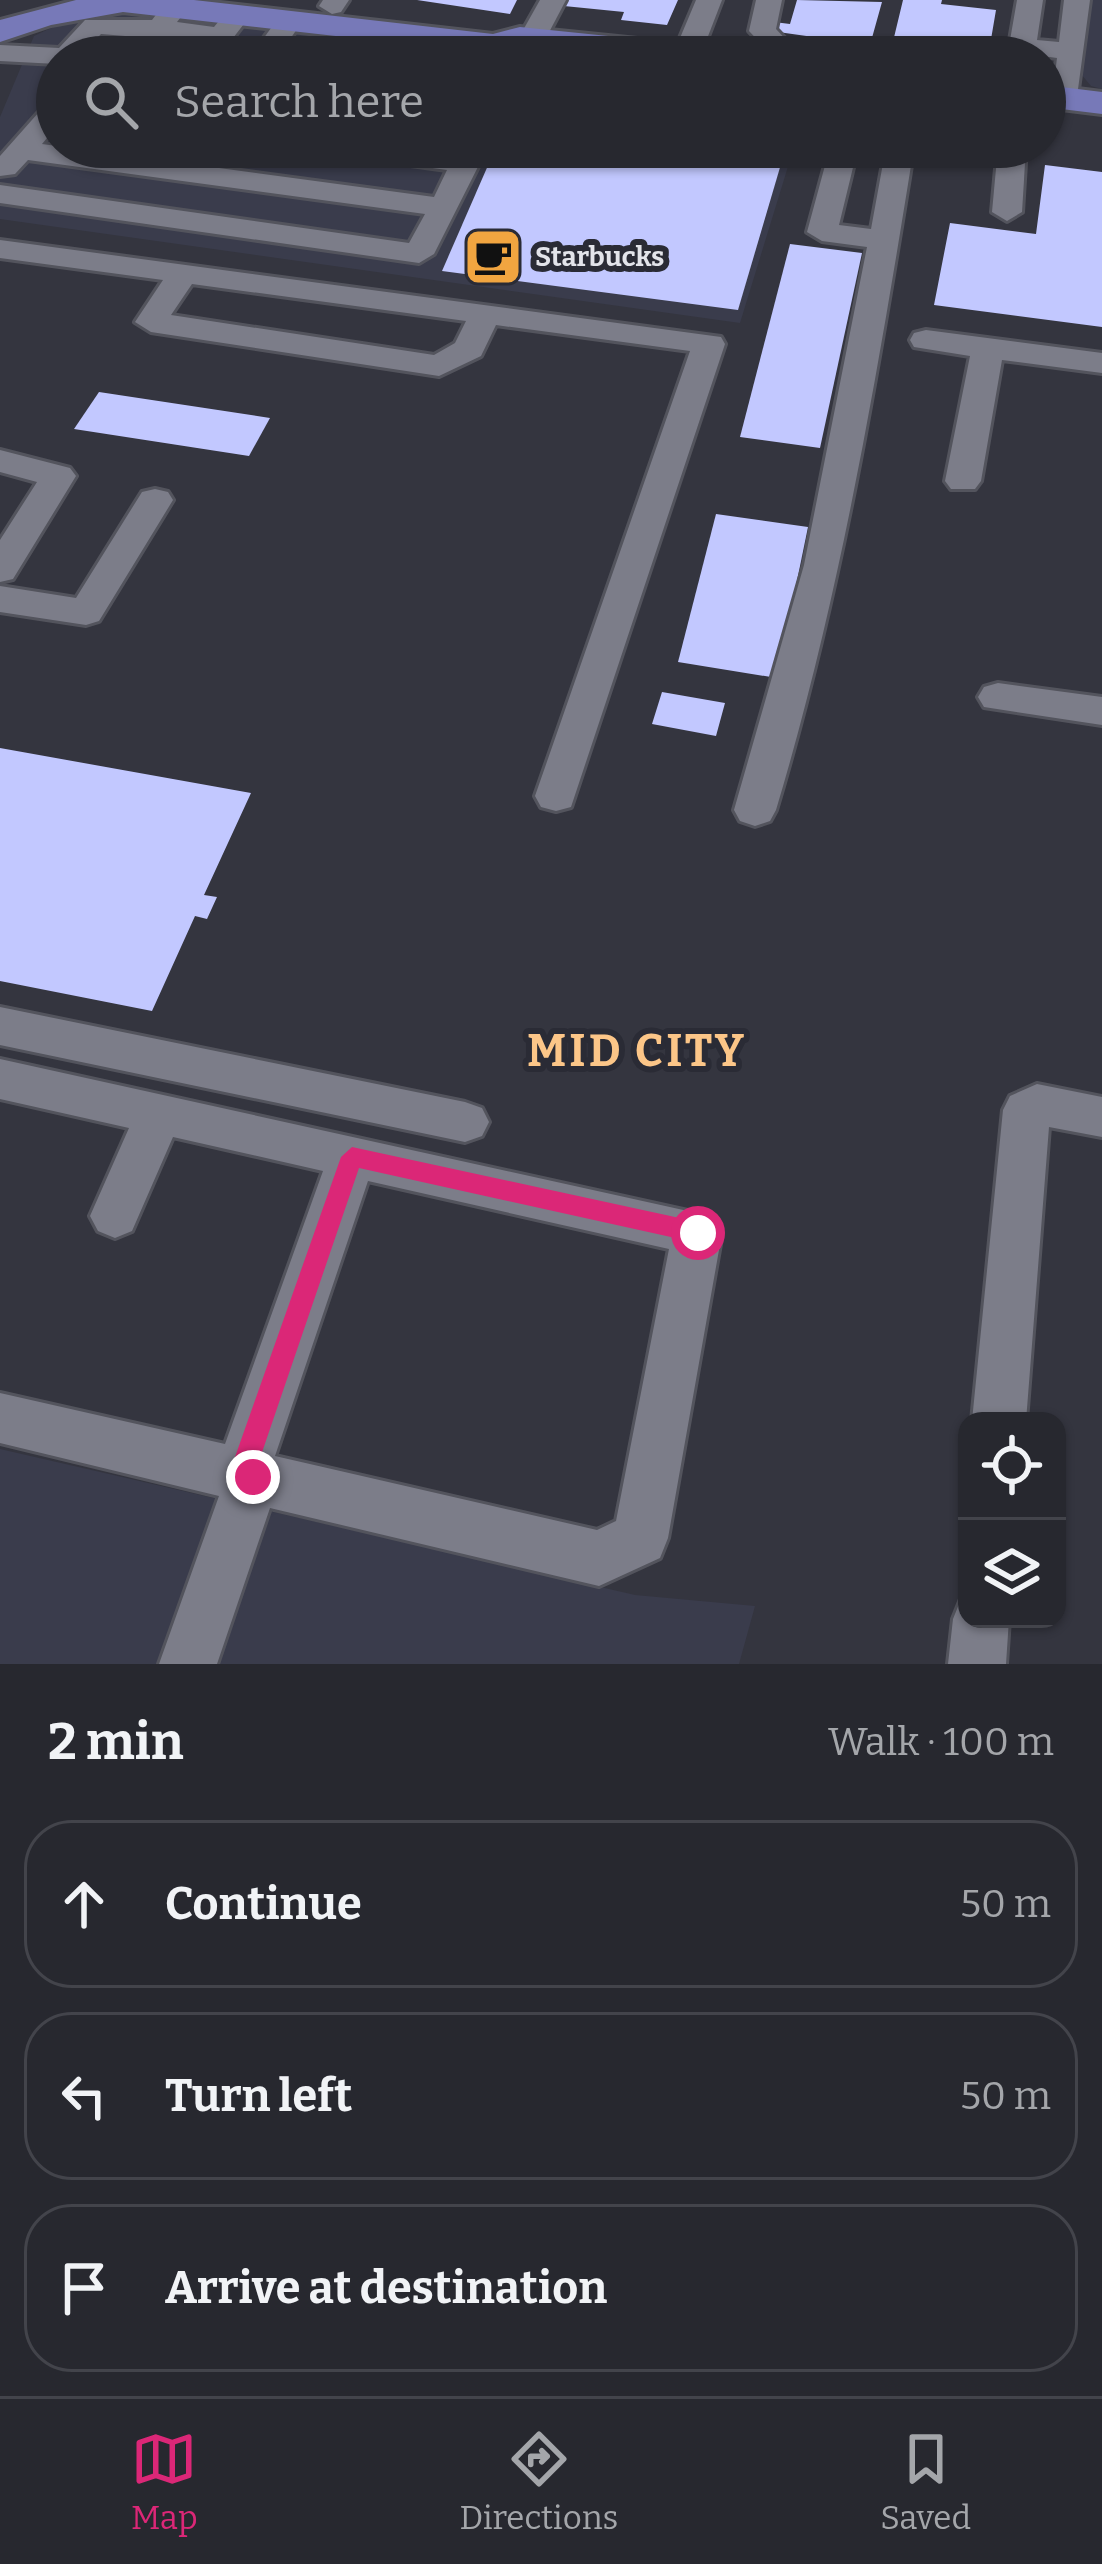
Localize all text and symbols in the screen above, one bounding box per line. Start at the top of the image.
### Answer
search box [36,36,1066,168]
icon: search [78,69,144,135]
text: Search here [174,75,424,129]
cafe icon: Starbucks [462,226,524,288]
place label: Starbucks [535,241,664,273]
district label: MID CITY [527,1024,747,1078]
route start [671,1206,725,1260]
map controls [958,1412,1066,1628]
button: locate [958,1412,1066,1520]
route end [226,1450,280,1504]
button: layers [958,1520,1066,1628]
text: 2 min [48,1711,184,1773]
text: Walk · 100 m [828,1719,1054,1765]
icon: ahead [51,1871,117,1937]
text: Continue [165,1877,362,1931]
text: 50 m [960,1881,1051,1927]
icon: left [51,2063,117,2129]
text: Turn left [165,2069,352,2123]
text: 50 m [960,2073,1051,2119]
icon: arrive [51,2255,117,2321]
text: Arrive at destination [165,2261,607,2315]
tab: Map [131,2426,198,2538]
tab: Directions [460,2426,618,2538]
tab: Saved [880,2426,971,2538]

